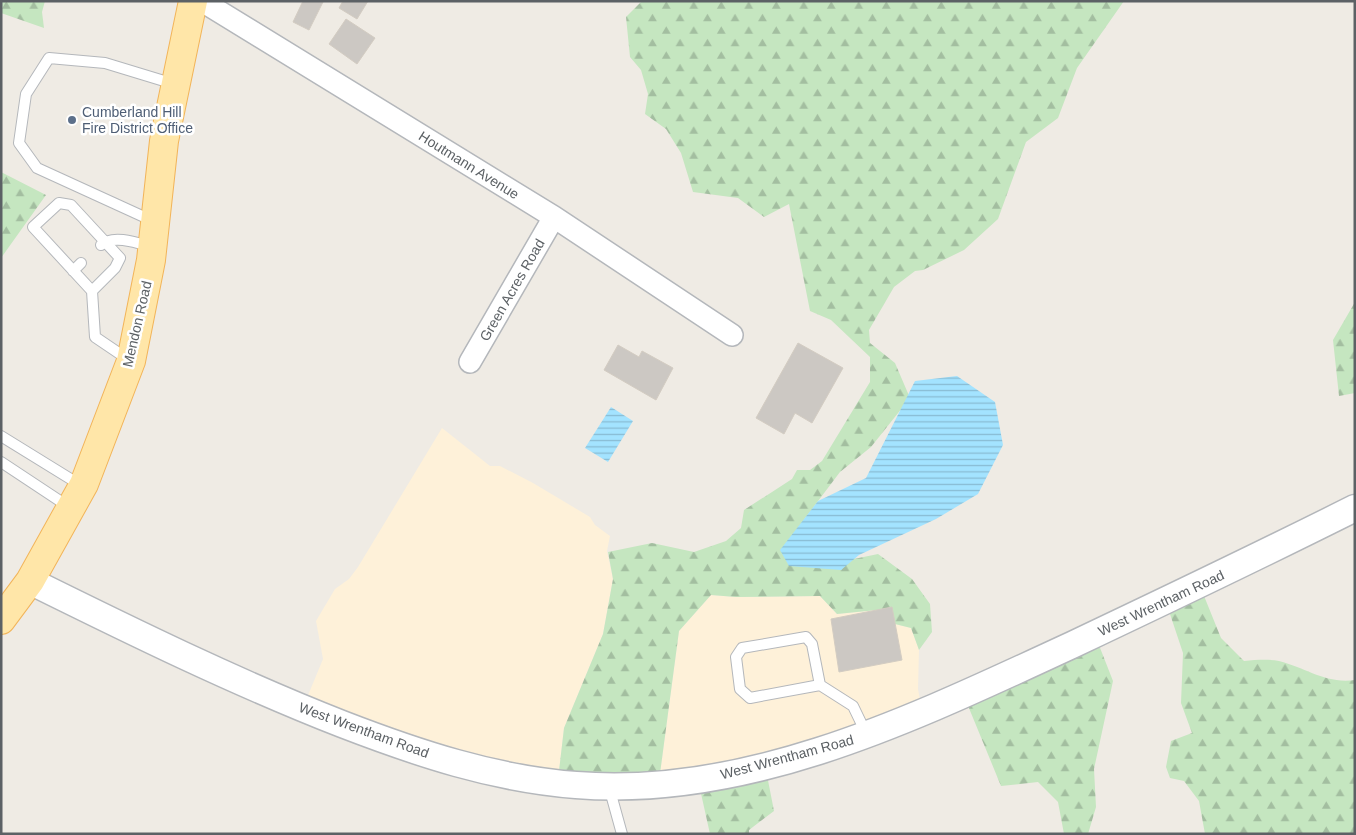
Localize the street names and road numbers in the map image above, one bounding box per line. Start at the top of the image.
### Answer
street label: Houtmann Avenue [416,128,522,202]
street label: Green Acres Road [476,236,548,344]
street label: Mendon Road [119,279,155,369]
street label: West Wrentham Road [1095,567,1227,639]
street label: West Wrentham Road [297,699,431,761]
street label: West Wrentham Road [719,732,855,782]

